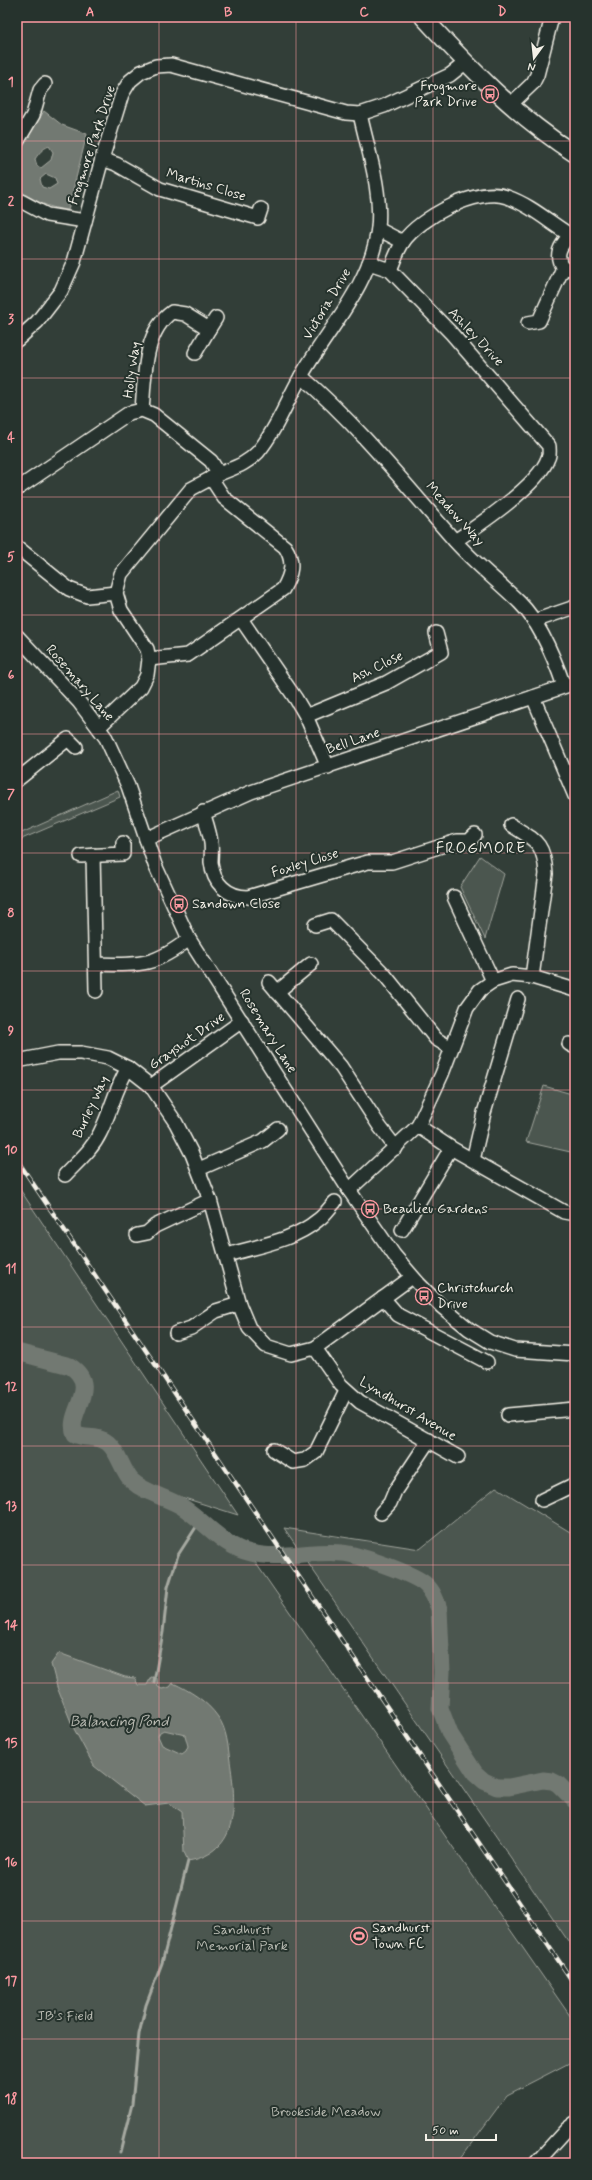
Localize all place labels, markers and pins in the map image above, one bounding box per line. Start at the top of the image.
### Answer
place label: Frogmore Park Drive [415,77,477,111]
bus stop icon: Frogmore Park Drive [480,84,500,104]
bus stop icon: Sandown Close [169,894,189,914]
place label: Sandown Close [192,895,280,913]
bus stop icon: Beaulieu Gardens [360,1199,380,1219]
place label: Beaulieu Gardens [383,1200,488,1218]
place label: Christchurch Drive [437,1279,514,1313]
bus stop icon: Christchurch Drive [414,1286,434,1306]
place label: Sandhurst Town FC [372,1919,430,1953]
sports icon: Sandhurst Town FC [349,1926,369,1946]

